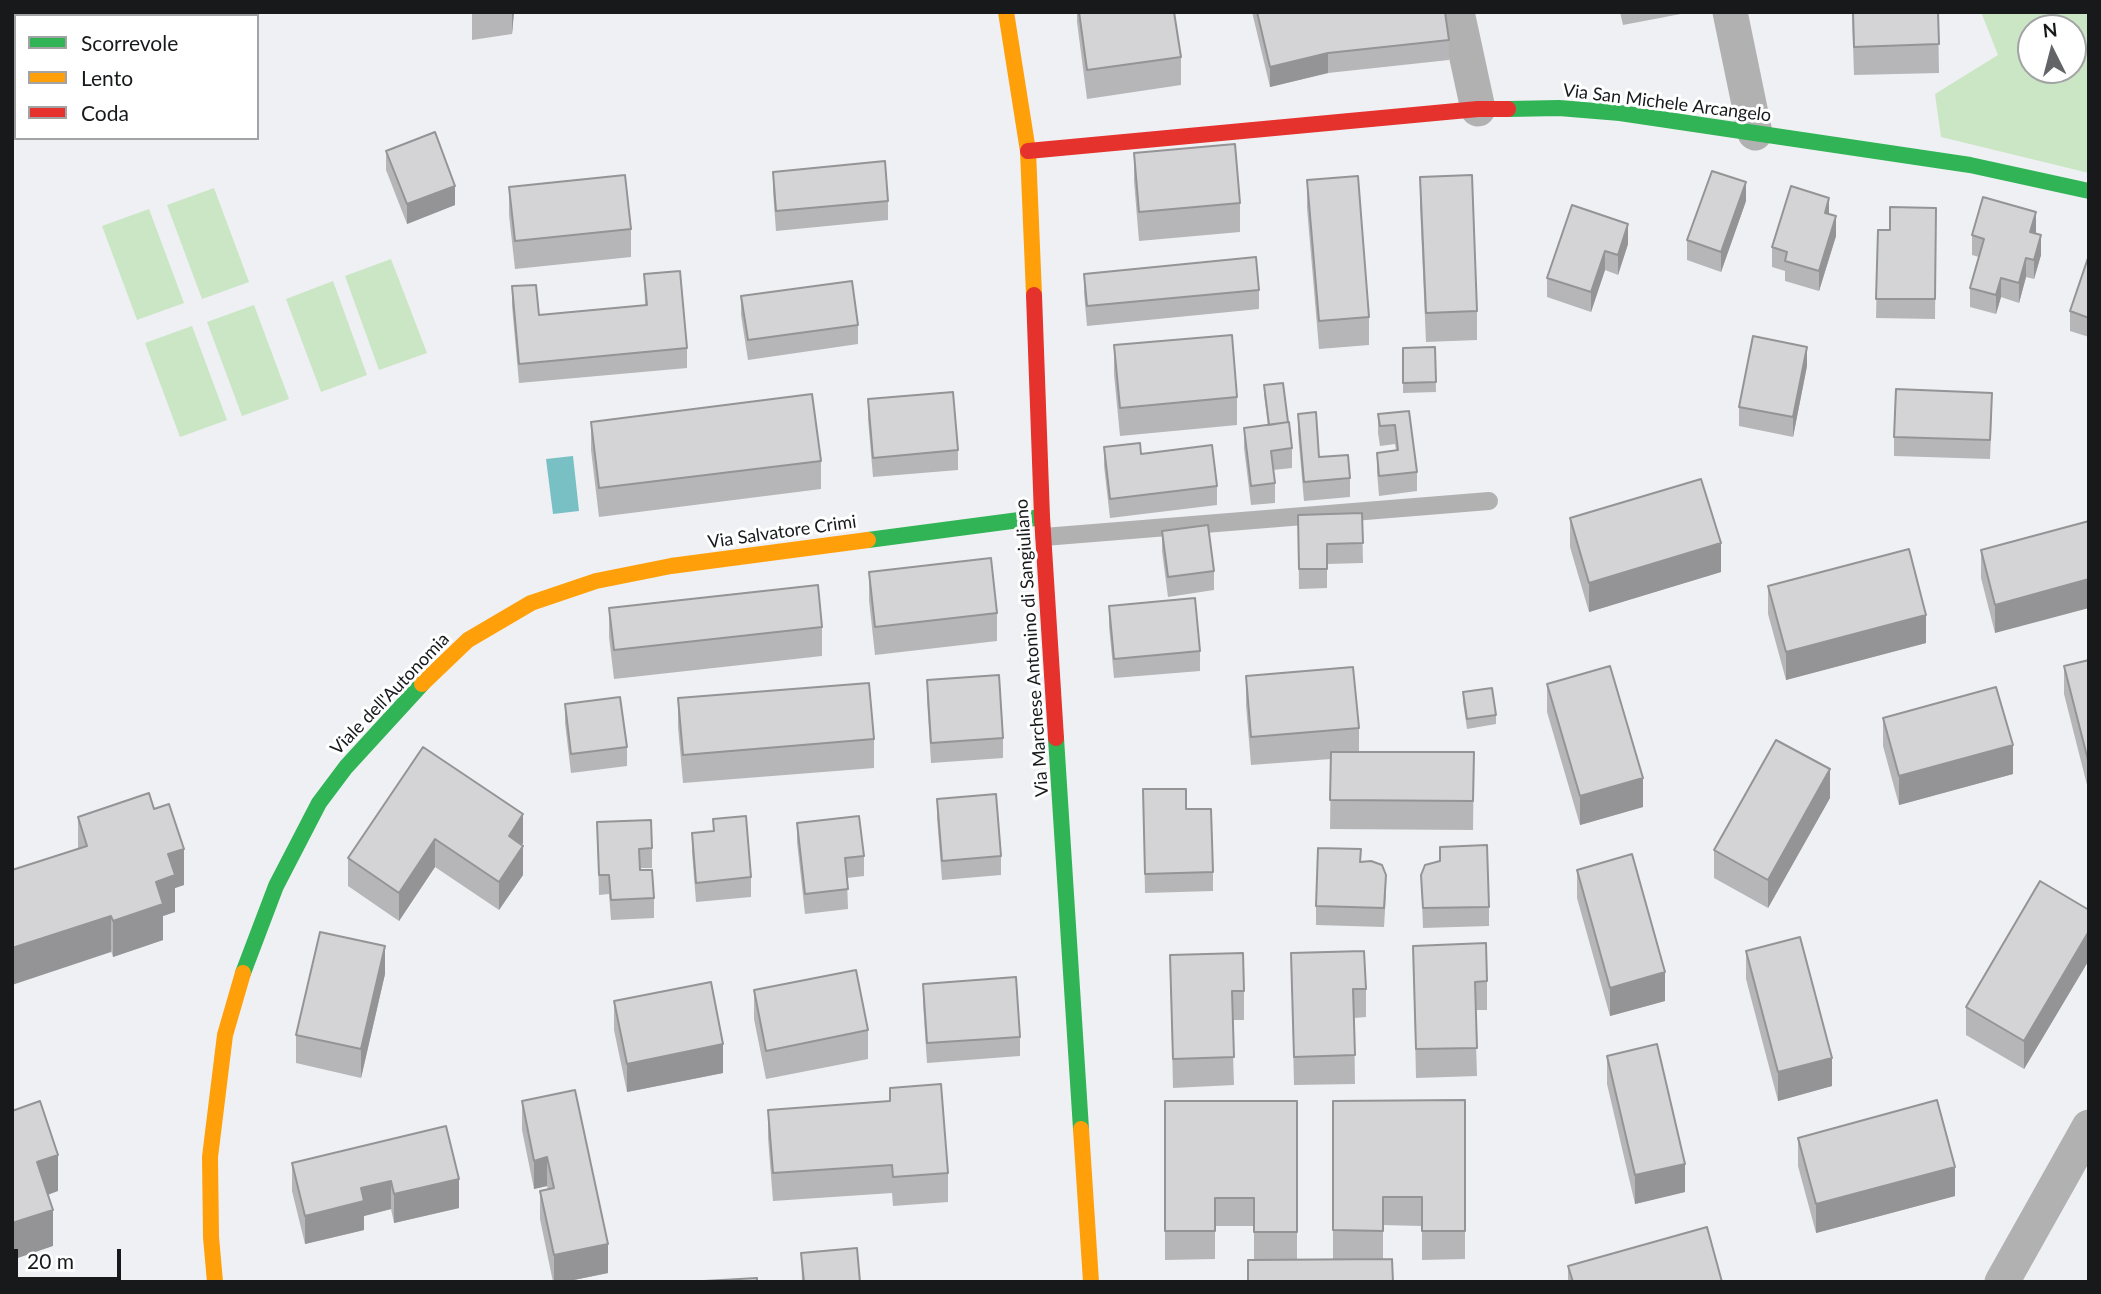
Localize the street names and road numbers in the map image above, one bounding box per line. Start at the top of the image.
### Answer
street label: Via San Michele Arcangelo [1562,79,1772,127]
street label: Via Marchese Antonino di Sangiuliano [1011,498,1053,798]
street label: Via Salvatore Crimi [706,511,858,553]
street label: Viale dell'Autonomia [326,628,454,760]

